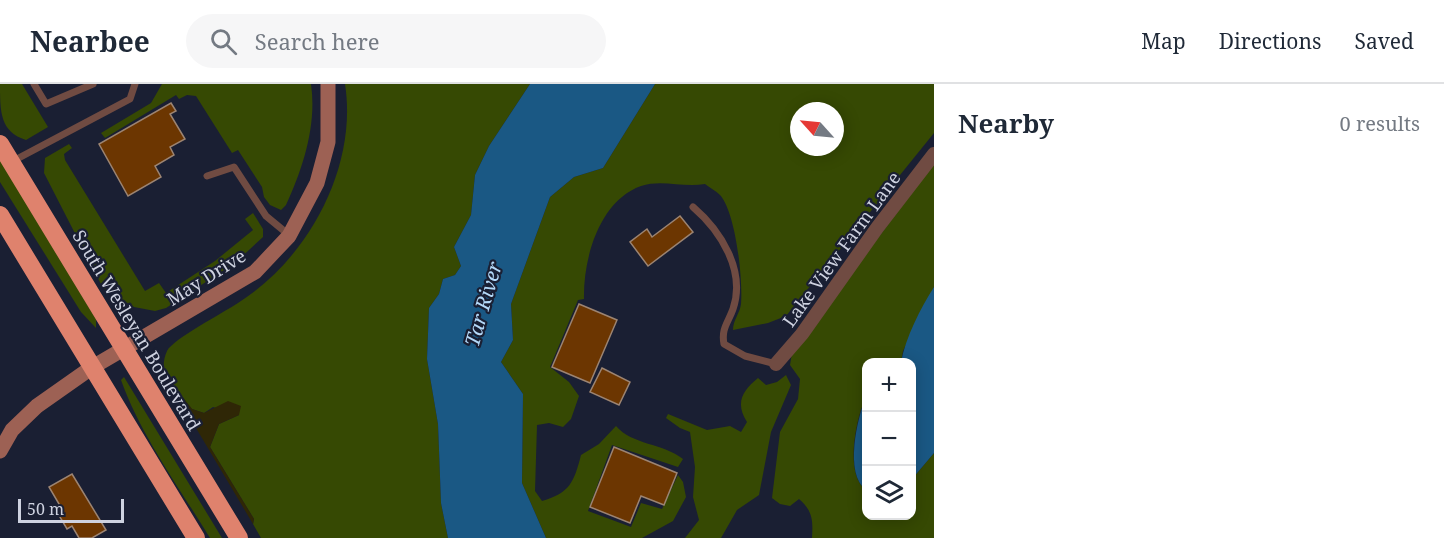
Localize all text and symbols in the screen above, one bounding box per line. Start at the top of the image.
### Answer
search box [186,14,606,68]
text: Nearbee [30,22,150,60]
icon: search [207,25,240,58]
text: Search here [255,26,380,56]
text: Map [1141,27,1186,55]
text: Directions [1219,27,1321,55]
text: Saved [1354,27,1414,55]
north arrow [790,102,844,156]
text: Nearby [958,105,1054,141]
text: 0 results [1340,110,1420,137]
street label: Lake View Farm Lane [777,167,905,331]
street label: South Wesleyan Boulevard [67,225,207,435]
street label: May Drive [162,243,250,311]
water label: Tar River [458,258,508,350]
map controls [862,358,916,520]
button: + [862,358,916,412]
button: − [862,412,916,466]
button: layers [862,466,916,520]
scale bar [18,496,124,524]
text: 50 m [27,498,64,520]

